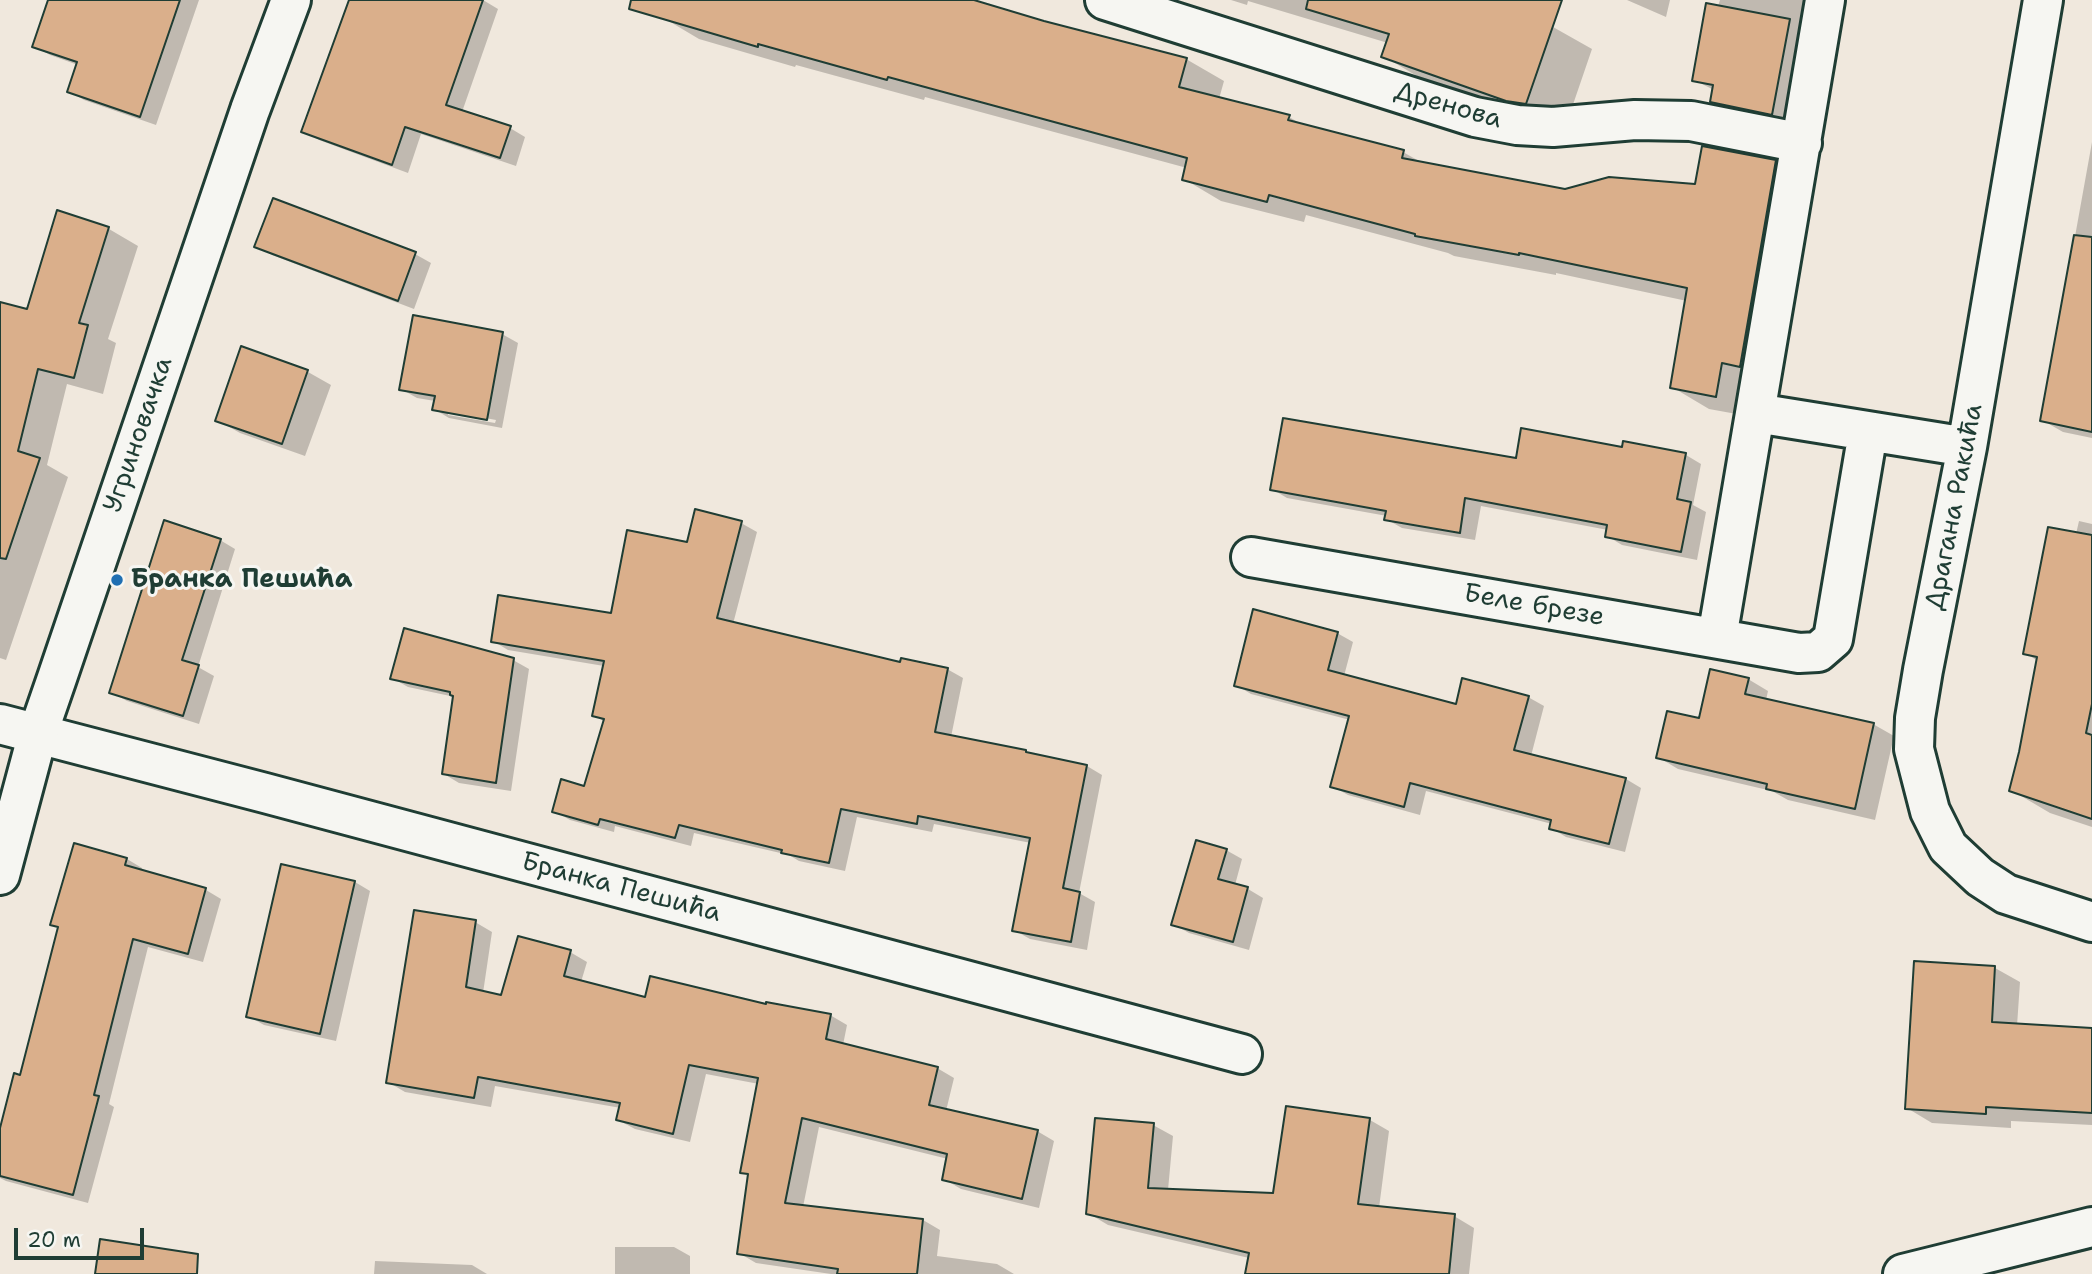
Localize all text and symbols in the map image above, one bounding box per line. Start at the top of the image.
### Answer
street label: Дренова [1391,76,1505,136]
street label: Угриновачка [98,353,180,517]
street label: Драгана Ракића [1920,401,1990,613]
place label: Бранка Пешића [131,564,352,596]
marker: Бранка Пешића [109,572,125,588]
street label: Беле брезе [1461,578,1607,634]
street label: Бранка Пешића [518,846,724,930]
scale bar [18,1214,147,1258]
text: 20 m [27,1226,81,1254]

